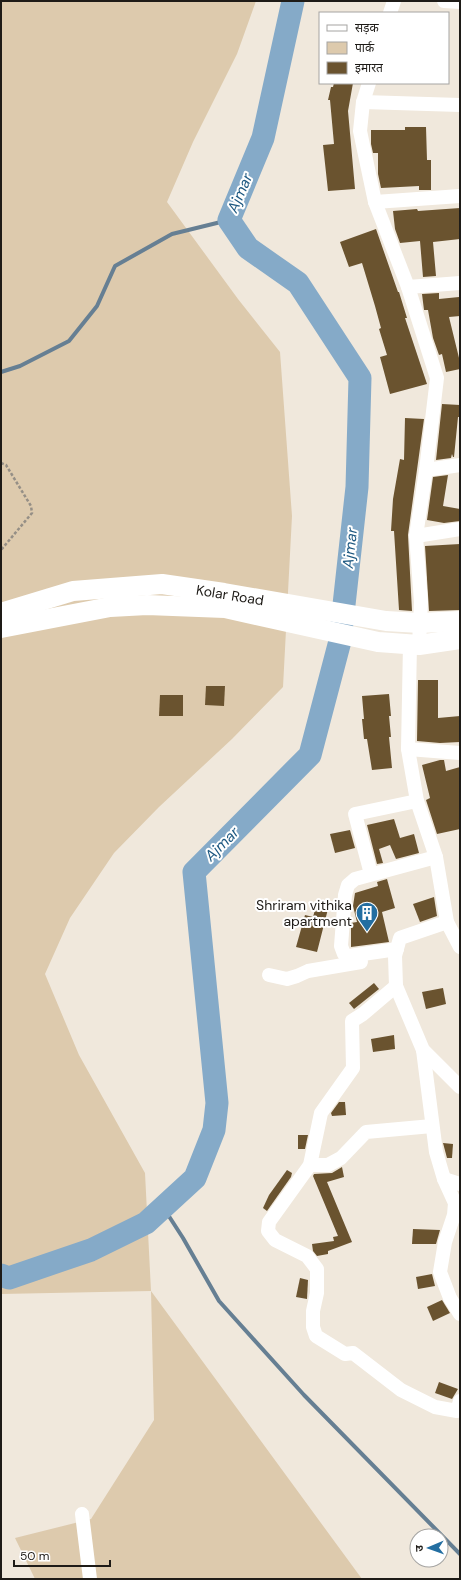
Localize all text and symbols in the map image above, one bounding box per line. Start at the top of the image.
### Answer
legend [319,12,449,84]
text: सड़क [355,20,380,36]
text: पार्क [355,40,375,56]
text: इमारत [355,60,384,76]
water label: Ajmar [222,170,257,217]
water label: Ajmar [338,526,362,570]
street label: Kolar Road [195,581,265,609]
water label: Ajmar [200,822,244,866]
place label: Shriram vithika apartment [256,896,352,930]
building icon: Shriram vithika apartment [354,900,380,933]
north arrow [409,1528,449,1568]
scale bar [14,1542,110,1568]
text: उ [412,1544,426,1552]
text: 50 m [20,1548,49,1564]

